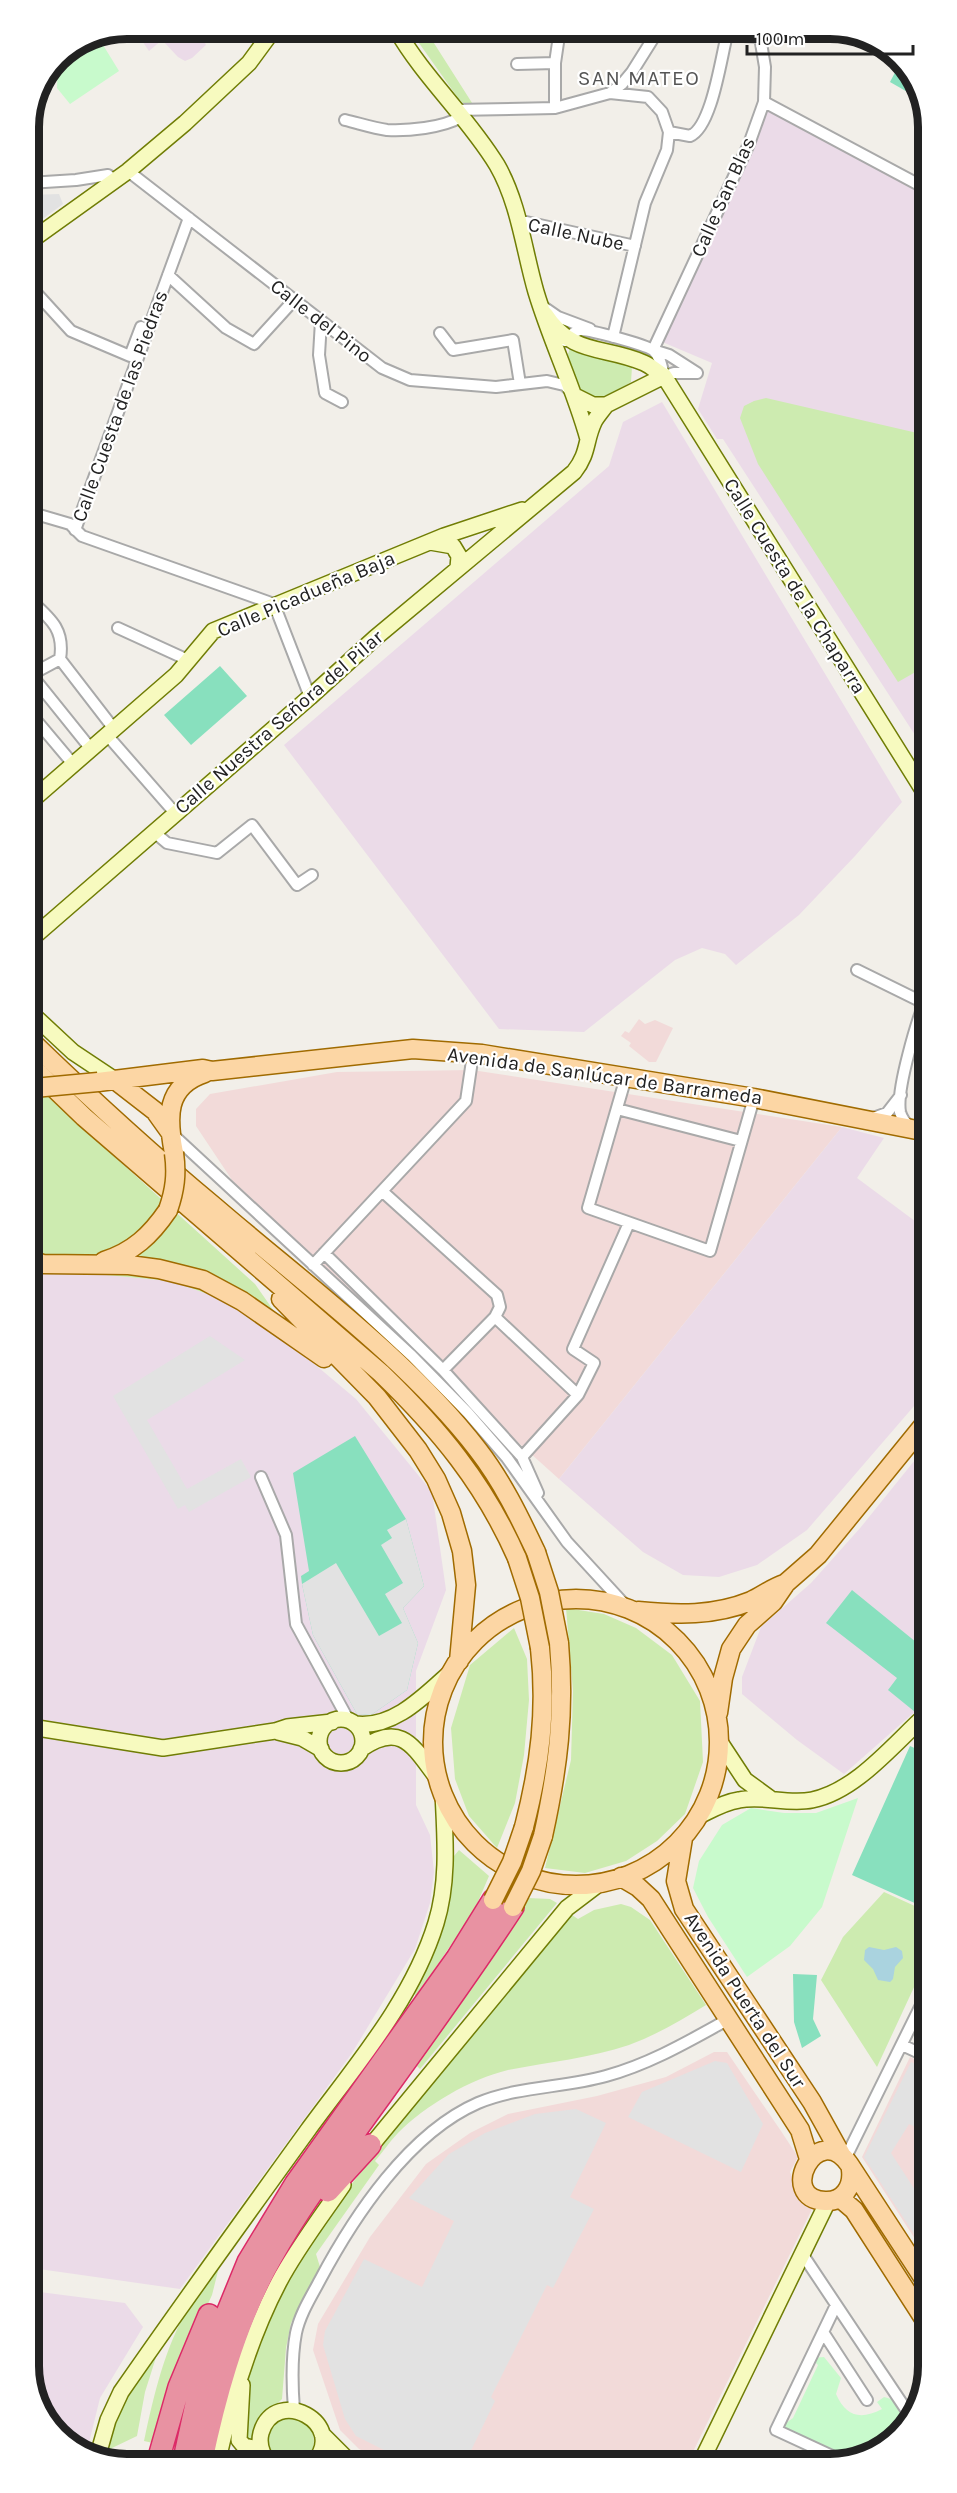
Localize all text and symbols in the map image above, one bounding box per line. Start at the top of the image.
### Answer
scale bar [747,18,914,56]
text: 100 m [756,28,804,50]
district label: SAN MATEO [578,66,700,90]
street label: Calle San Blas [686,133,760,261]
street label: Calle Nube [526,213,626,255]
street label: Calle del Pino [266,274,376,368]
street label: Calle Cuesta de las Piedras [67,287,173,525]
street label: Calle Cuesta de la Chaparra [719,474,871,698]
street label: Calle Picadueña Baja [214,546,398,642]
street label: Calle Nuestra Señora del Pilar [170,625,388,819]
street label: Avenida de Sanlúcar de Barrameda [446,1043,764,1109]
street label: Avenida Puerta del Sur [680,1908,811,2093]

